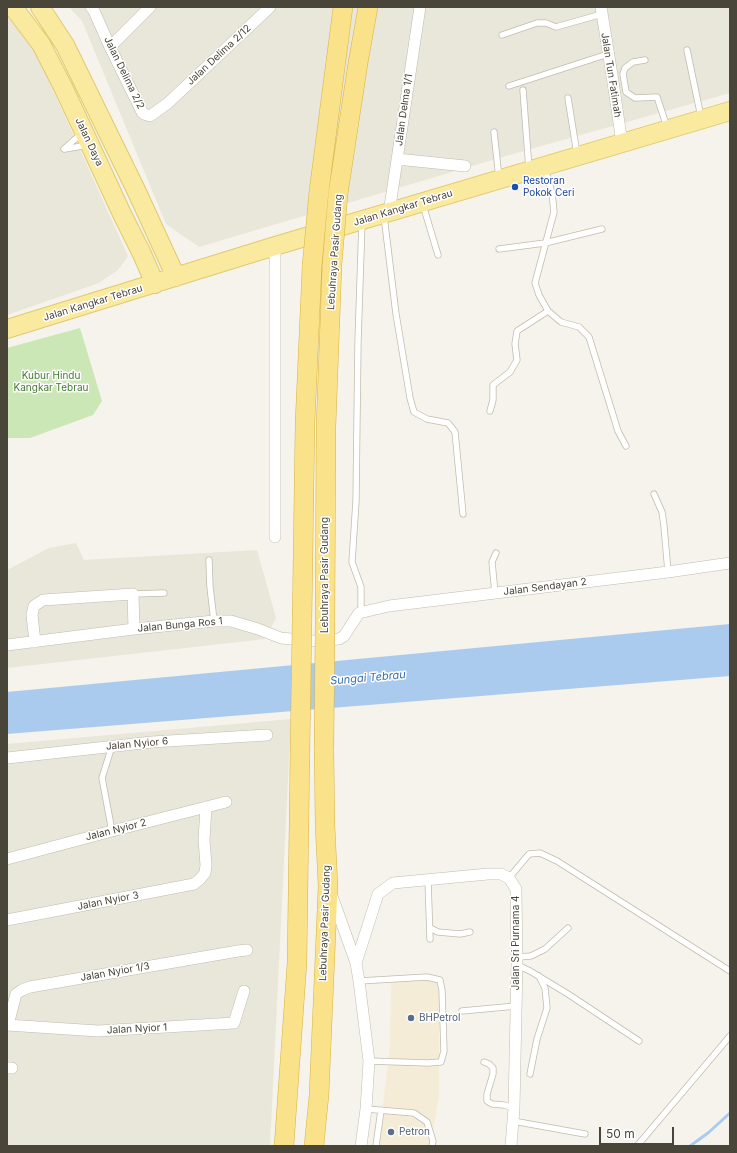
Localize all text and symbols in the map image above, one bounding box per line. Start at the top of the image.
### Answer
street label: Jalan Delima 2/12 [185,22,253,88]
street label: Jalan Tun Fatimah [598,32,624,118]
street label: Jalan Delima 2/2 [101,35,147,111]
street label: Jalan Delma 1/1 [393,73,415,147]
street label: Jalan Daya [73,116,105,168]
place label: Restoran Pokok Ceri [523,175,574,198]
marker: Restoran Pokok Ceri [510,182,520,192]
street label: Jalan Kangkar Tebrau [352,187,454,229]
street label: Lebuhraya Pasir Gudang [325,194,345,310]
street label: Jalan Kangkar Tebrau [42,282,144,324]
park label: Kubur Hindu Kangkar Tebrau [14,370,88,394]
street label: Lebuhraya Pasir Gudang [319,517,331,633]
street label: Jalan Sendayan 2 [503,576,587,598]
street label: Jalan Bunga Ros 1 [137,615,223,635]
water label: Sungai Tebrau [330,668,406,688]
street label: Jalan Nyior 6 [105,735,169,753]
street label: Jalan Nyior 2 [84,817,148,843]
street label: Lebuhraya Pasir Gudang [317,865,333,981]
street label: Jalan Nyior 3 [76,889,140,913]
street label: Jalan Sri Purnama 4 [510,895,522,991]
street label: Jalan Nyior 1/3 [79,960,151,984]
place label: BHPetrol [419,1012,460,1024]
marker: BHPetrol [406,1013,416,1023]
street label: Jalan Nyior 1 [107,1021,167,1037]
scale bar [601,1119,676,1145]
place label: Petron [399,1126,430,1138]
text: 50 m [606,1126,635,1141]
marker: Petron [386,1127,396,1137]

